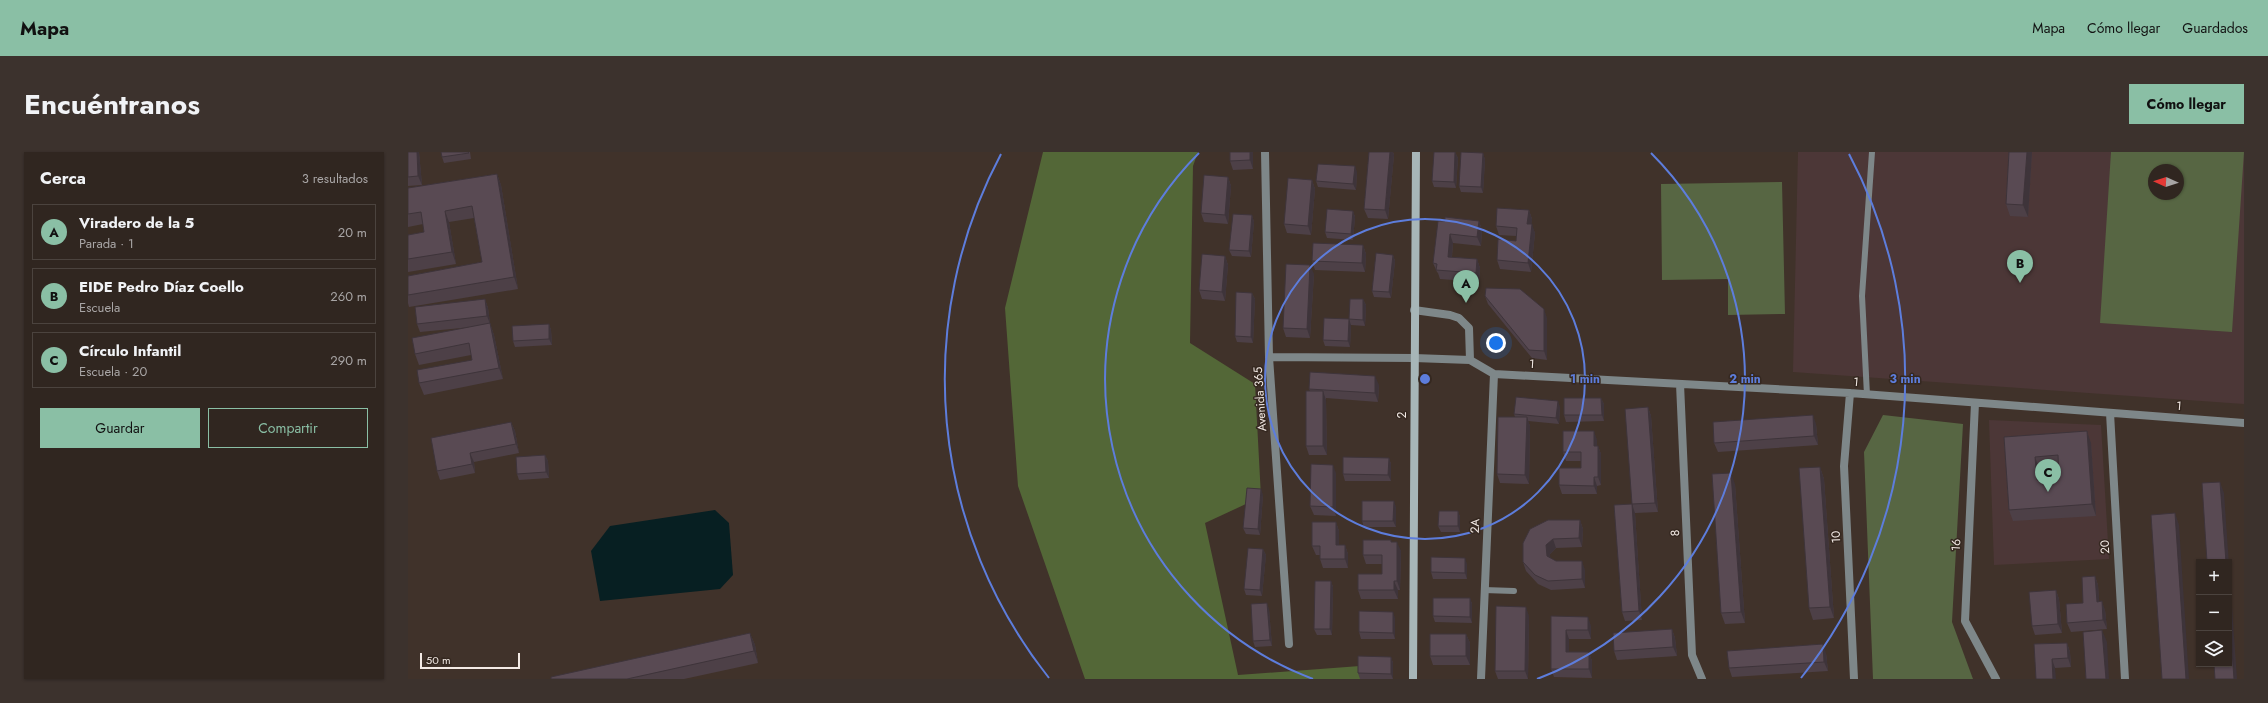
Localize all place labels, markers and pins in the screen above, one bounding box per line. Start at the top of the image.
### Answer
pin: B [2007,250,2033,283]
pin: A [1453,270,1479,303]
centre of rings [1418,372,1432,386]
pin: C [2035,459,2061,492]

